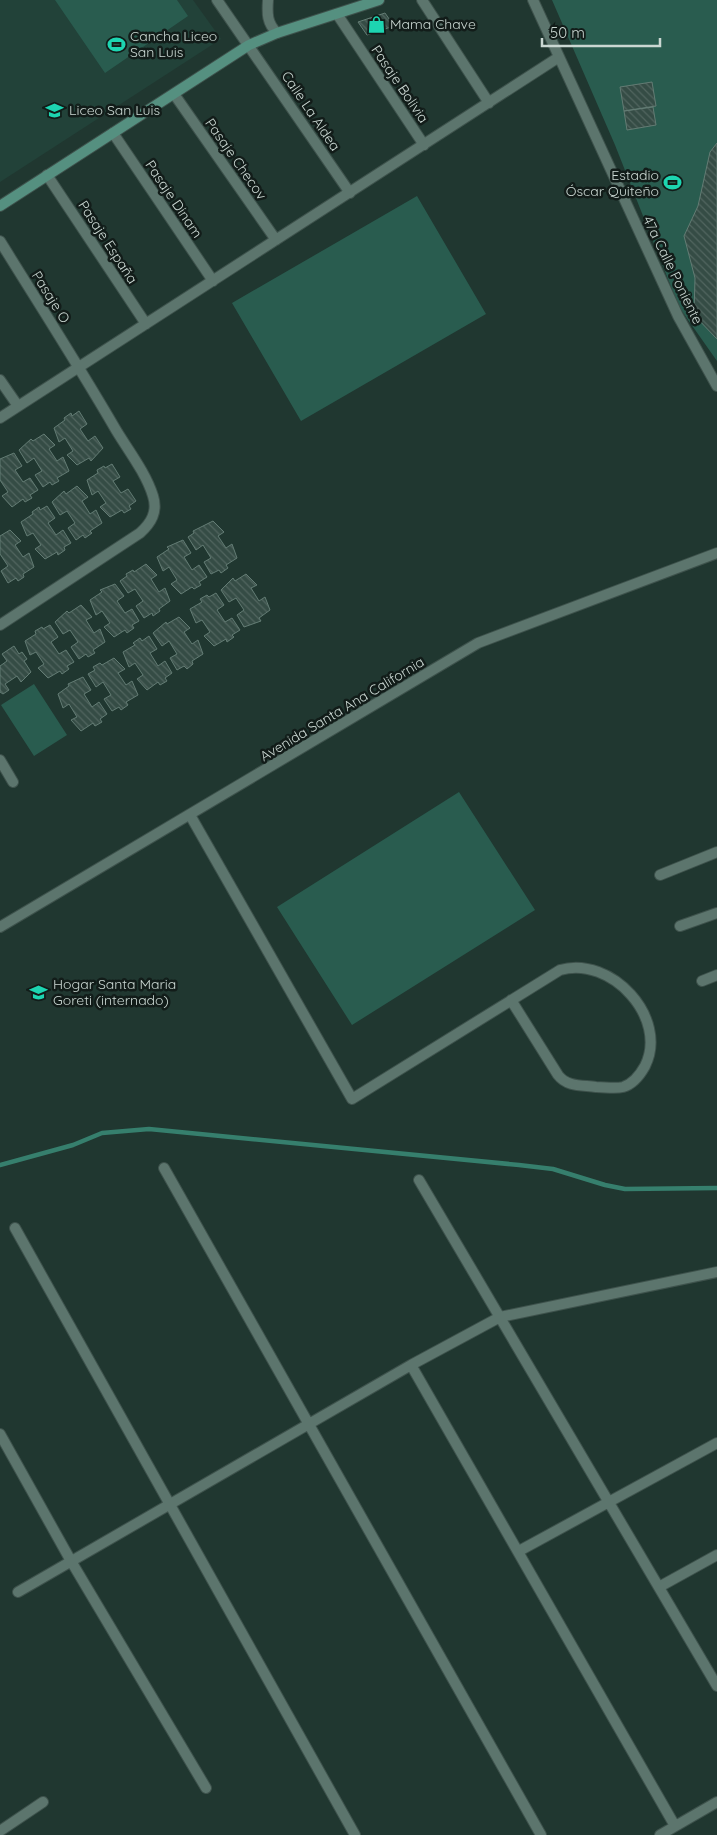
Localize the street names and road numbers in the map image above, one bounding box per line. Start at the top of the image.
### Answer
street label: Pasaje Bolivia [367,42,433,126]
street label: Calle La Aldea [278,68,344,154]
street label: Pasaje Checov [201,115,271,203]
street label: Pasaje Dinam [141,157,207,241]
street label: Pasaje España [74,197,142,287]
street label: 47a Calle Poniente [639,213,707,327]
street label: Pasaje O [28,268,74,327]
street label: Avenida Santa Ana California [257,653,427,765]

